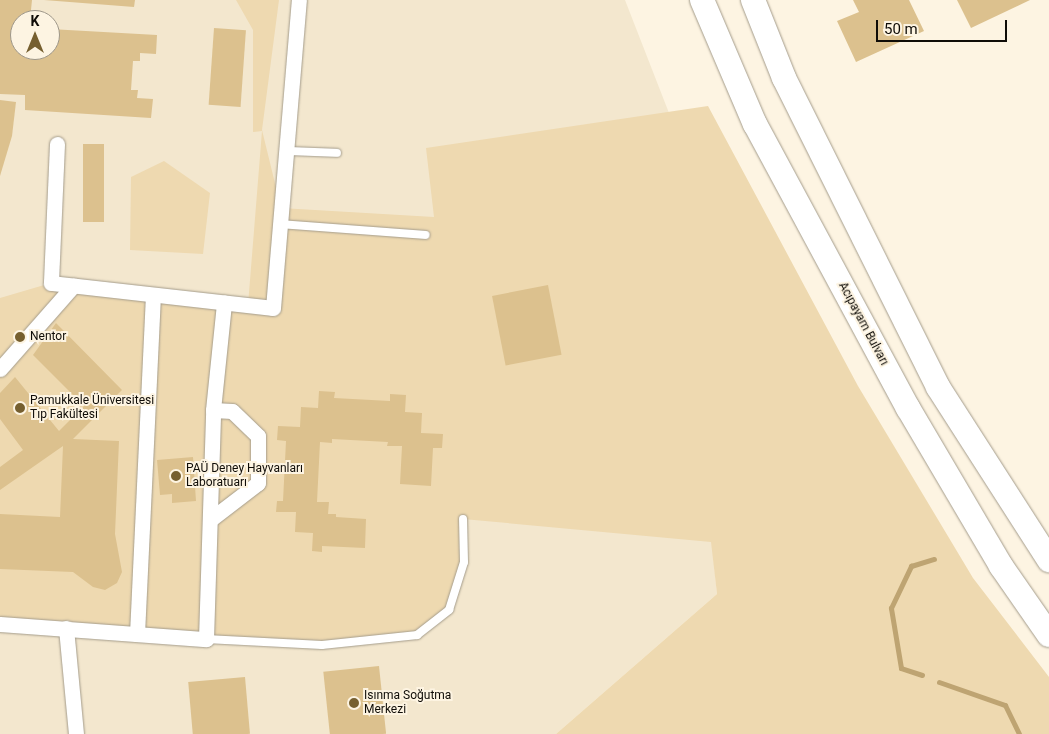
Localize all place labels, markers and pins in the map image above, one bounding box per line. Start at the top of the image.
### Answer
place label: Nentor [30,330,66,344]
marker: Nentor [14,331,26,343]
place label: Pamukkale Üniversitesi Tıp Fakültesi [30,394,154,422]
marker: Pamukkale Üniversitesi Tıp Fakültesi [14,402,26,414]
place label: PAÜ Deney Hayvanları Laboratuarı [186,462,303,490]
marker: PAÜ Deney Hayvanları Laboratuarı [170,470,182,482]
place label: Isınma Soğutma Merkezi [364,689,451,717]
marker: Isınma Soğutma Merkezi [348,697,360,709]

